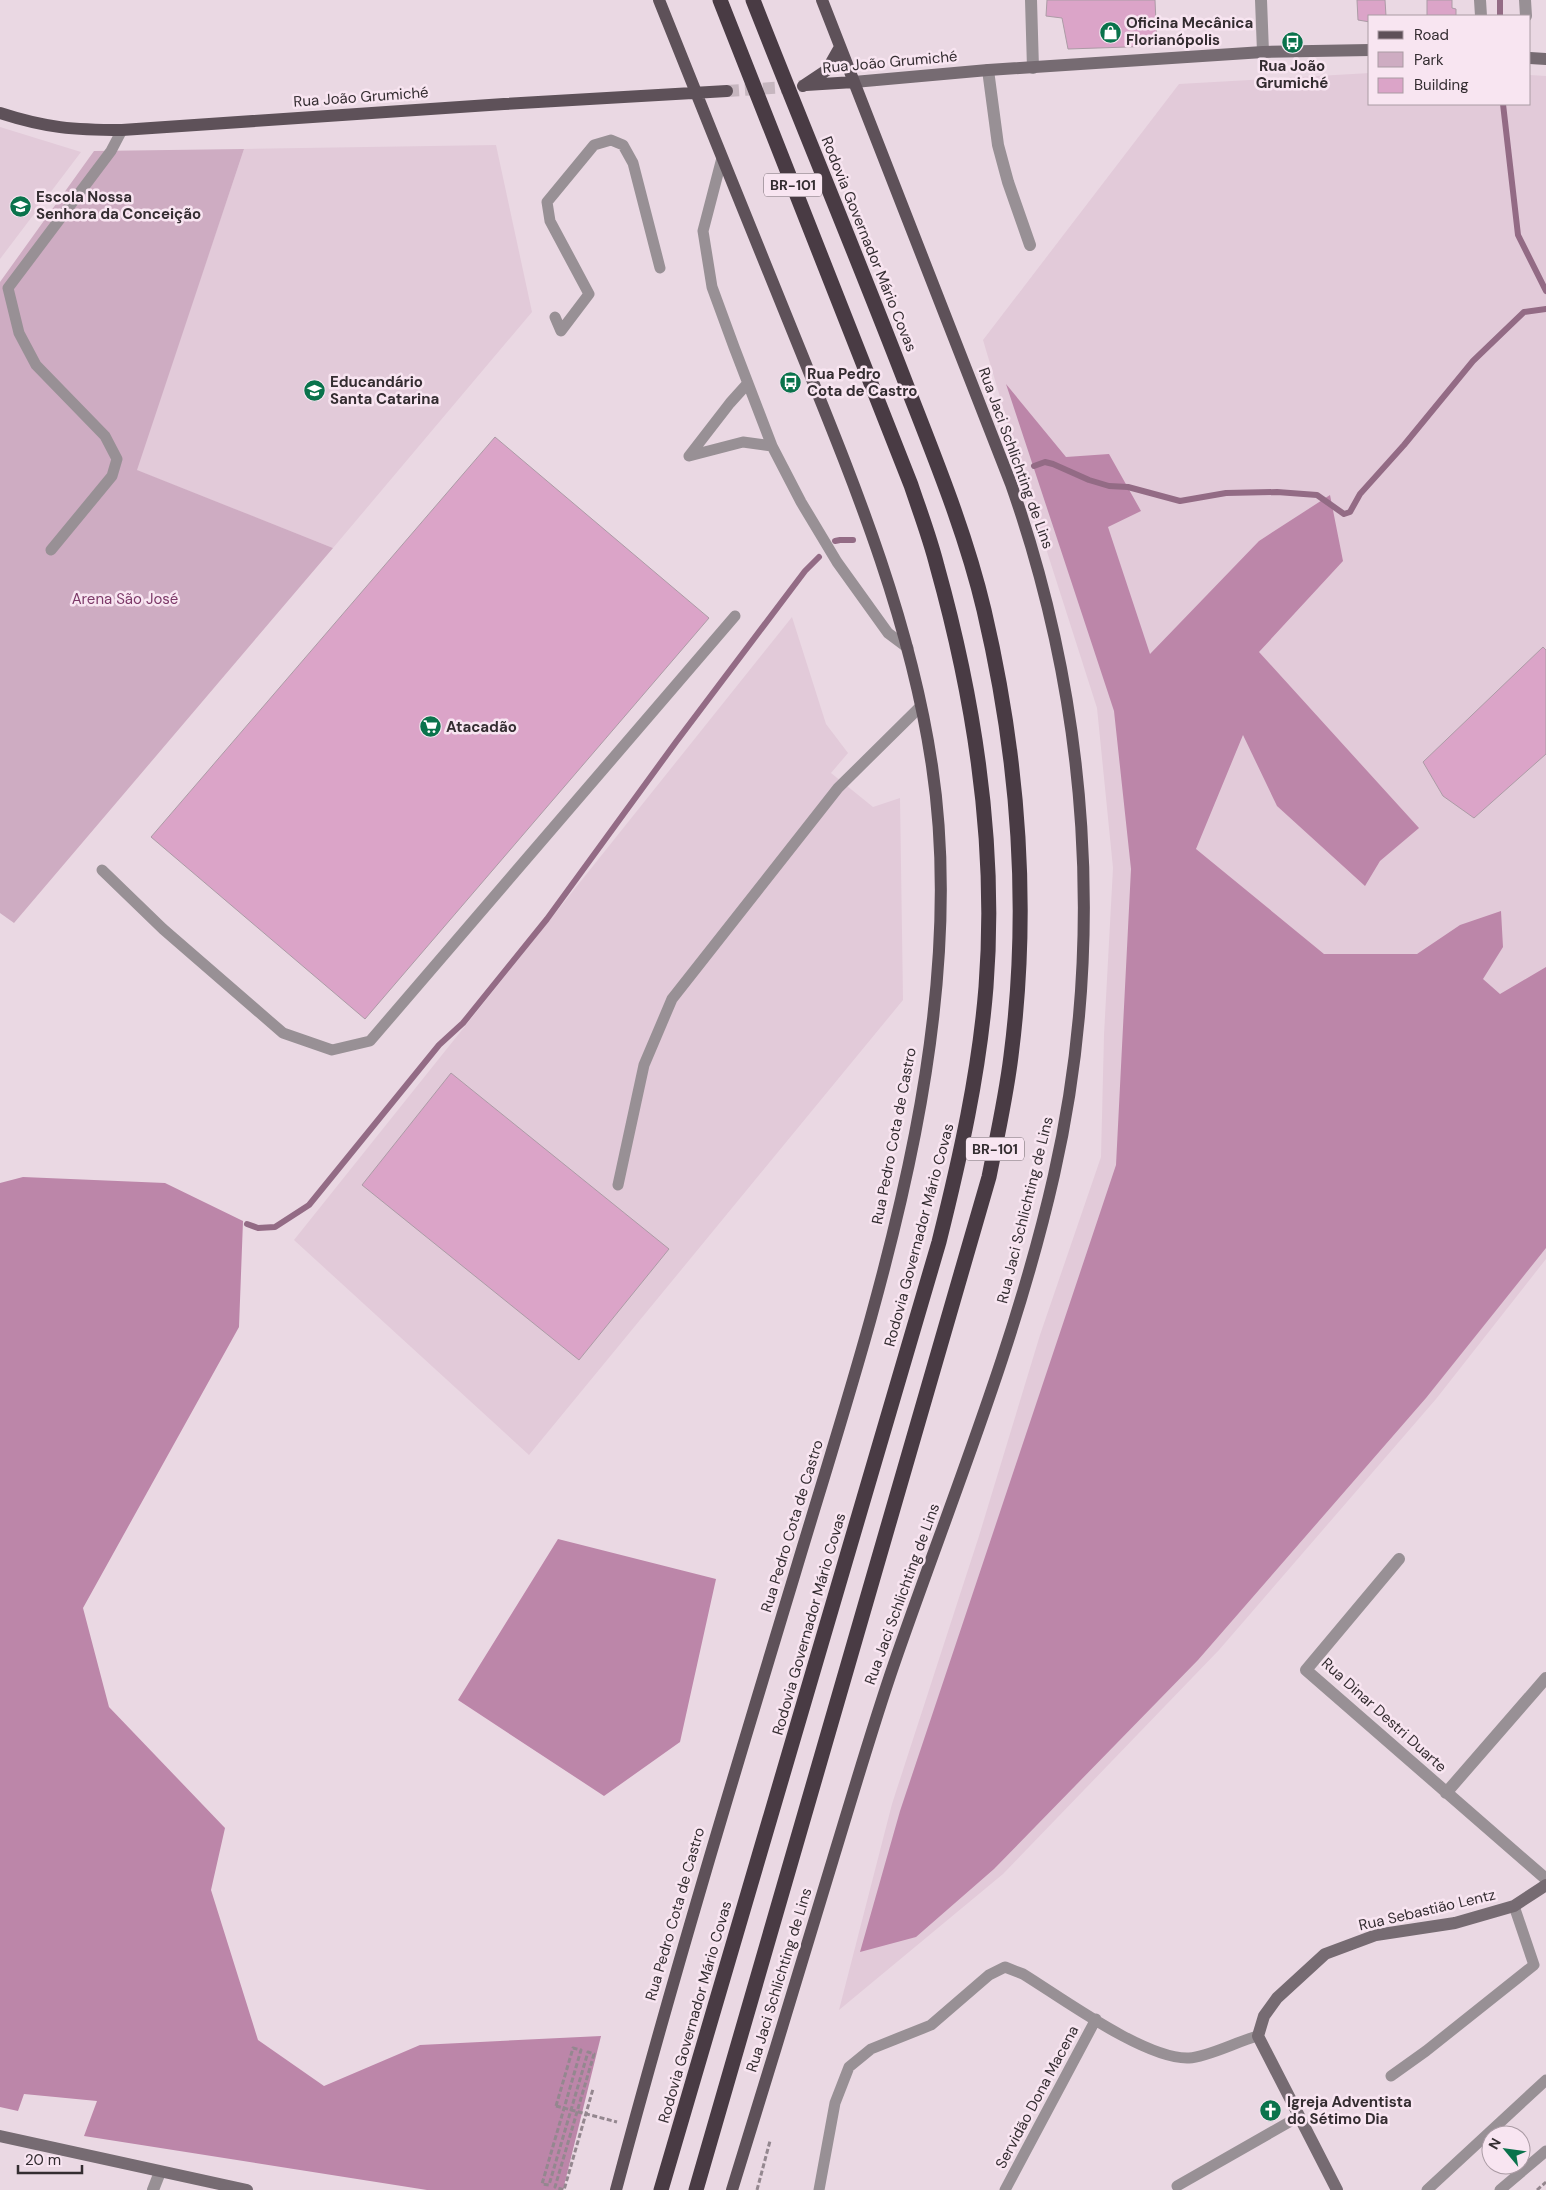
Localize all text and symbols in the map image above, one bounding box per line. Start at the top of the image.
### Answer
place label: Oficina Mecânica Florianópolis [1126,13,1253,50]
legend [1368,15,1531,105]
shop icon: Oficina Mecânica Florianópolis [1098,20,1122,44]
text: Road [1414,25,1449,45]
bus stop icon: Rua João Grumiché [1280,31,1304,55]
street label: Rua João Grumiché [822,46,958,78]
text: Park [1414,50,1444,70]
place label: Rua João Grumiché [1256,56,1328,93]
text: Building [1414,75,1469,95]
street label: Rua João Grumiché [293,82,429,112]
street label: Rodovia Governador Mário Covas [817,133,921,355]
road number: BR-101 [764,174,822,196]
place label: Escola Nossa Senhora da Conceição [36,187,201,224]
school or university icon: Escola Nossa Senhora da Conceição [8,194,32,218]
place label: Rua Pedro Cota de Castro [807,364,917,401]
street label: Rua Jaci Schlichting de Lins [974,365,1058,551]
bus stop icon: Rua Pedro Cota de Castro [779,371,803,395]
place label: Educandário Santa Catarina [330,372,439,409]
school or university icon: Educandário Santa Catarina [302,379,326,403]
park label: Arena São José [72,589,178,609]
supermarket icon: Atacadão [418,715,442,739]
place label: Atacadão [446,717,517,737]
street label: Rua Pedro Cota de Castro [867,1046,921,1226]
street label: Rua Jaci Schlichting de Lins [992,1115,1058,1305]
street label: Rodovia Governador Mário Covas [880,1121,958,1349]
road number: BR-101 [966,1138,1024,1160]
street label: Rua Pedro Cota de Castro [756,1437,828,1615]
street label: Rua Jaci Schlichting de Lins [860,1501,944,1687]
street label: Rodovia Governador Mário Covas [768,1511,850,1737]
street label: Rua Dinar Destri Duarte [1317,1653,1451,1777]
street label: Rua Pedro Cota de Castro [641,1825,709,2003]
street label: Rua Jaci Schlichting de Lins [741,1885,817,2075]
street label: Rua Sebastião Lentz [1357,1885,1497,1935]
street label: Rodovia Governador Mário Covas [654,1899,736,2125]
street label: Servidão Dona Macena [991,2022,1083,2172]
place label: Igreja Adventista do Sétimo Dia [1287,2092,1412,2129]
church icon: Igreja Adventista do Sétimo Dia [1259,2099,1283,2123]
north arrow [1481,2125,1531,2175]
text: N [1484,2135,1505,2153]
scale bar [18,2142,81,2174]
text: 20 m [25,2150,61,2170]

